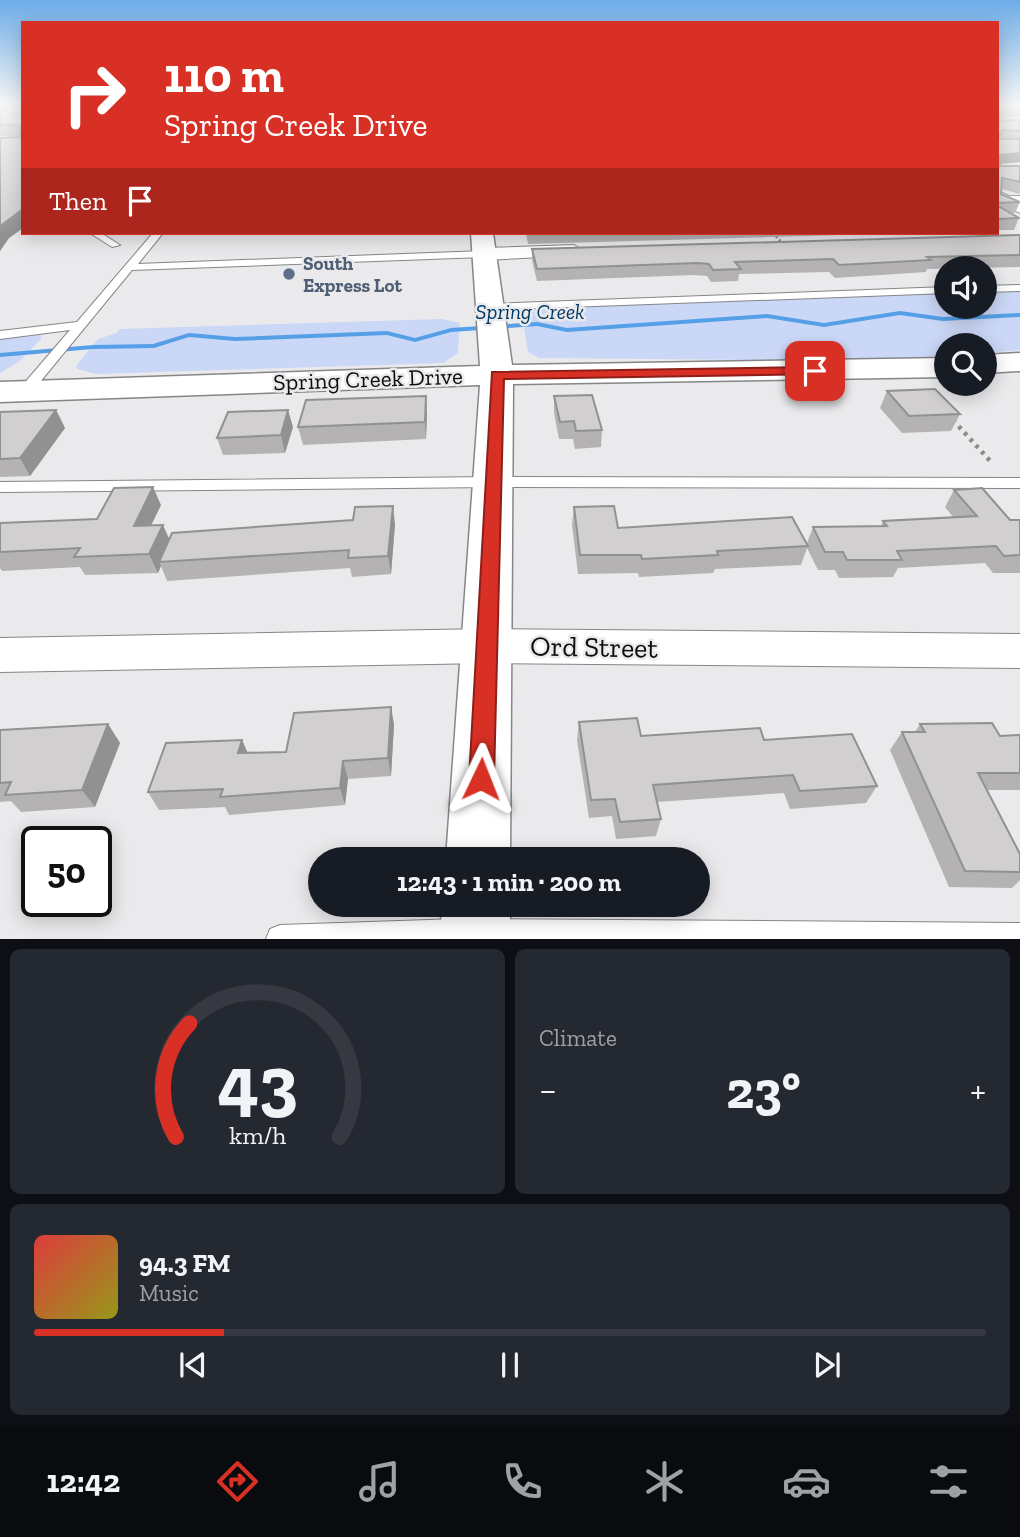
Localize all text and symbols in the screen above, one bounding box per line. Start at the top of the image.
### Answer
text: 110 m [164,46,284,105]
icon: right [49,49,140,140]
text: Spring Creek Drive [164,106,428,144]
icon: arrive [121,182,159,220]
text: Then [49,185,107,217]
place label: South Express Lot [303,252,402,297]
map controls [934,256,997,396]
button: sound [934,256,997,319]
marker: South Express Lot [281,266,297,282]
water label: Spring Creek [476,299,584,324]
button: search [934,333,997,396]
pin [785,341,845,401]
icon: arrive [796,352,834,390]
street label: Spring Creek Drive [273,362,463,396]
street label: Ord Street [530,629,659,665]
position arrow [444,742,518,816]
speed limit sign: 50 [21,826,112,917]
text: 12:43 · 1 min · 200 m [397,866,621,898]
text: Climate [539,1024,617,1052]
text: 43 [217,1039,298,1127]
text: 23° [726,1059,801,1121]
text: − [539,1067,557,1113]
text: + [970,1067,986,1113]
text: km/h [229,1120,286,1150]
text: 94.3 FM [139,1247,231,1279]
text: Music [139,1279,199,1307]
icon: previous [174,1346,212,1384]
icon: pause [491,1346,529,1384]
icon: next [808,1346,846,1384]
icon: directions [213,1457,262,1506]
icon: music [355,1457,404,1506]
icon: phone [498,1457,547,1506]
icon: climate [640,1457,689,1506]
icon: car [782,1457,831,1506]
icon: filters [924,1457,973,1506]
text: 12:42 [47,1462,120,1500]

